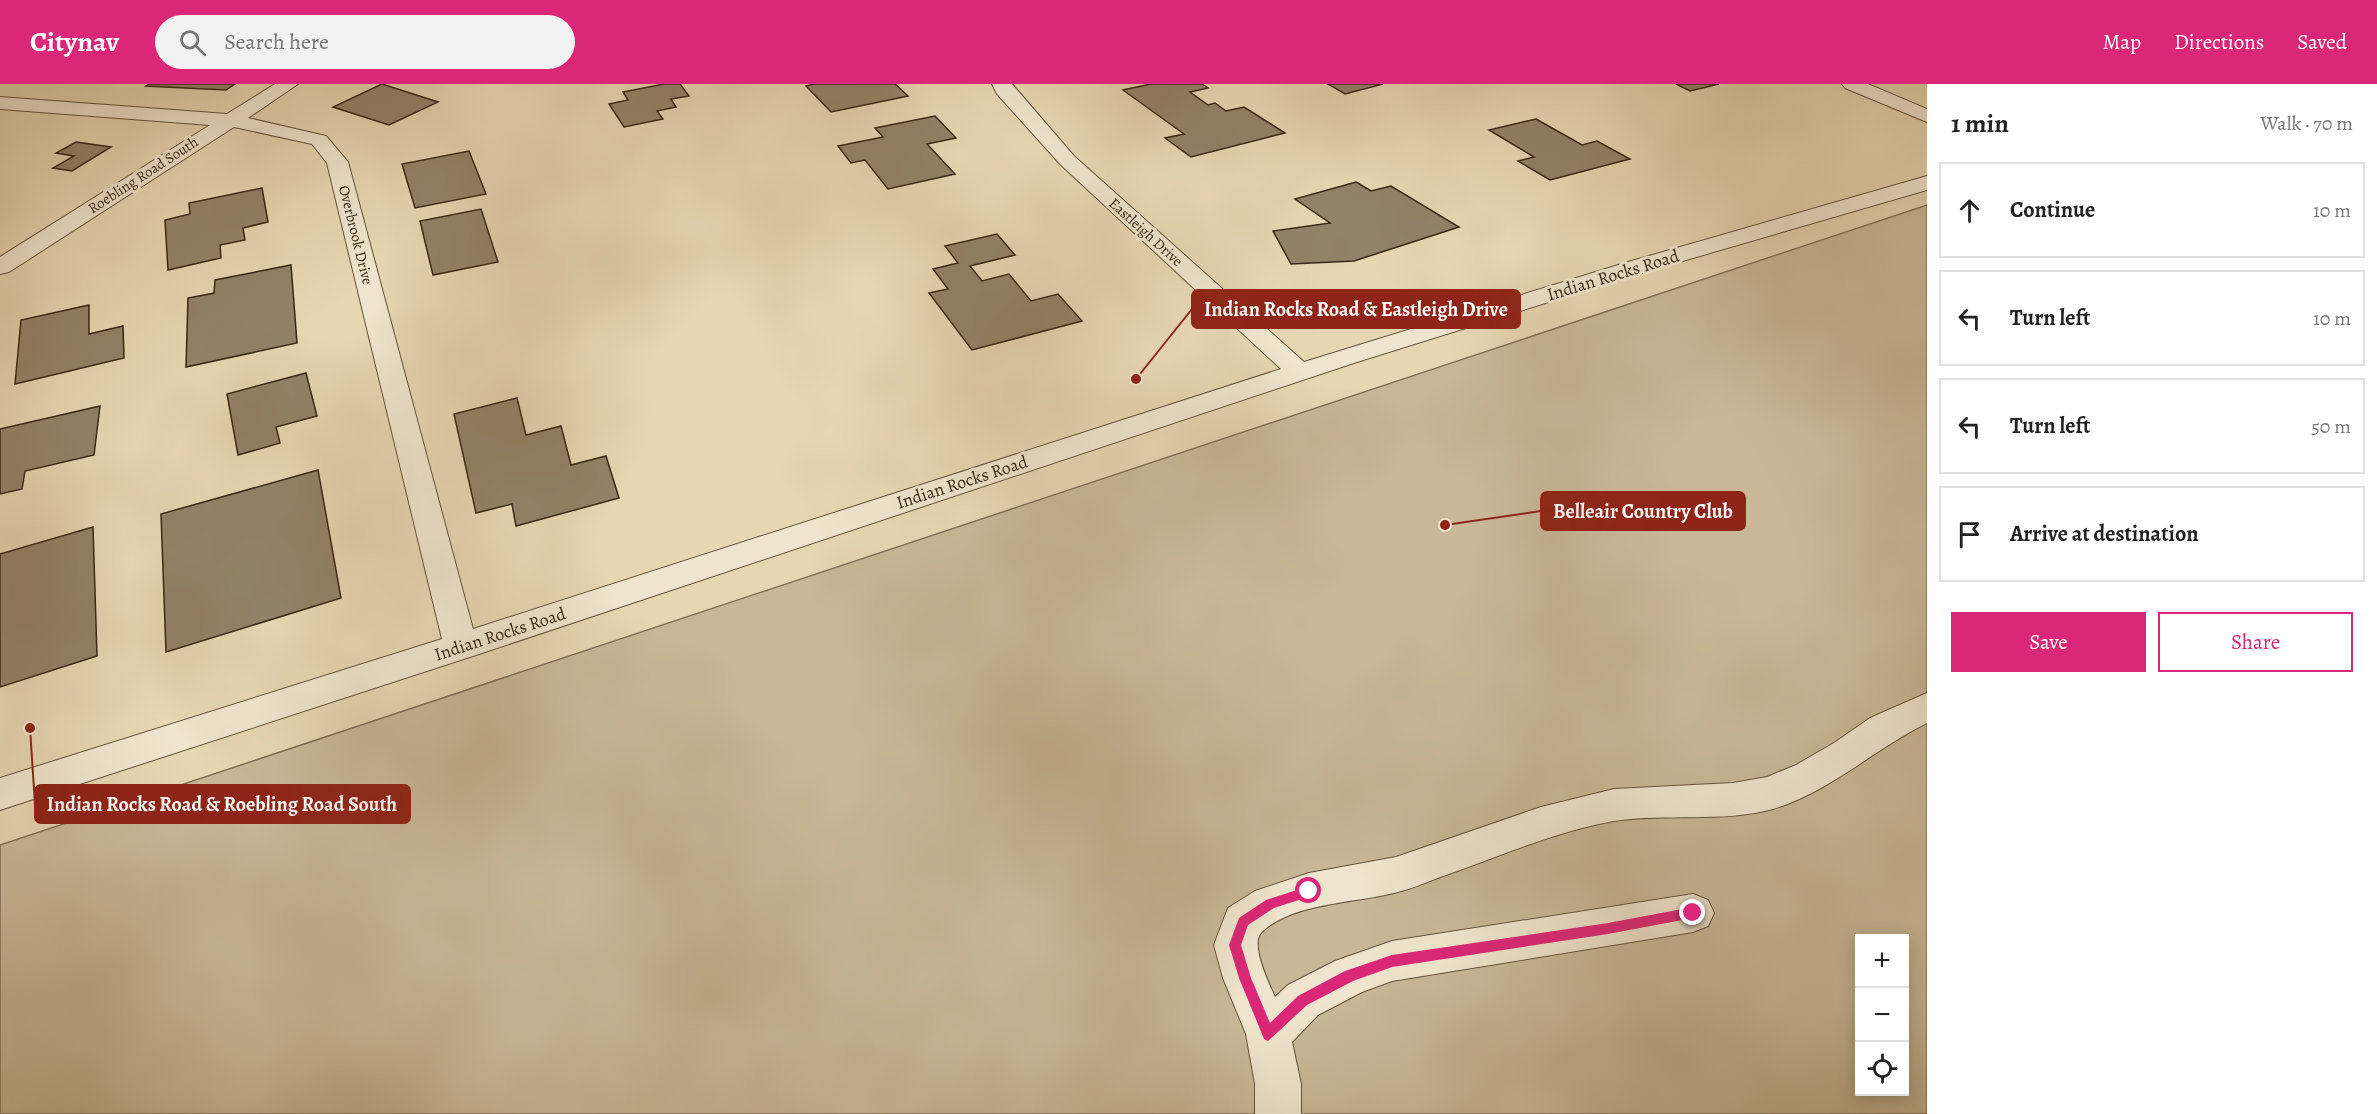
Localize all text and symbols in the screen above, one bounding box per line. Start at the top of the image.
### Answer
search box [155,15,575,69]
text: Citynav [30,23,119,61]
icon: search [176,26,209,59]
text: Search here [224,27,329,57]
text: Map [2103,28,2141,56]
text: Directions [2174,28,2264,56]
text: Saved [2297,28,2347,56]
text: 1 min [1951,106,2009,141]
text: Walk · 70 m [2260,110,2353,137]
street label: Roebling Road South [84,132,202,218]
street label: Overbrook Drive [334,183,378,287]
street label: Eastleigh Drive [1105,193,1188,271]
icon: ahead [1953,194,1986,227]
text: Continue [2010,195,2095,225]
text: 10 m [2313,197,2351,224]
street label: Indian Rocks Road [1544,243,1682,307]
callout: Indian Rocks Road & Eastleigh Drive [1192,290,1520,328]
text: Indian Rocks Road & Eastleigh Drive [1204,296,1508,323]
icon: left [1953,302,1986,335]
text: Turn left [2010,303,2090,333]
text: 10 m [2313,305,2351,332]
icon: left [1953,410,1986,443]
text: Turn left [2010,411,2090,441]
text: 50 m [2311,413,2351,440]
street label: Indian Rocks Road [893,449,1031,515]
callout: Belleair Country Club [1541,492,1745,530]
text: Belleair Country Club [1553,498,1733,525]
icon: arrive [1953,518,1986,551]
text: Arrive at destination [2010,519,2199,549]
street label: Indian Rocks Road [431,601,569,667]
button: Save [1951,612,2146,672]
button: Share [2158,612,2353,672]
callout: Indian Rocks Road & Roebling Road South [35,785,410,823]
text: Indian Rocks Road & Roebling Road South [47,791,397,818]
route start [1295,877,1321,903]
route end [1679,899,1705,925]
map controls [1855,934,1909,1096]
button: + [1855,934,1909,988]
button: − [1855,988,1909,1042]
button: locate [1855,1042,1909,1096]

